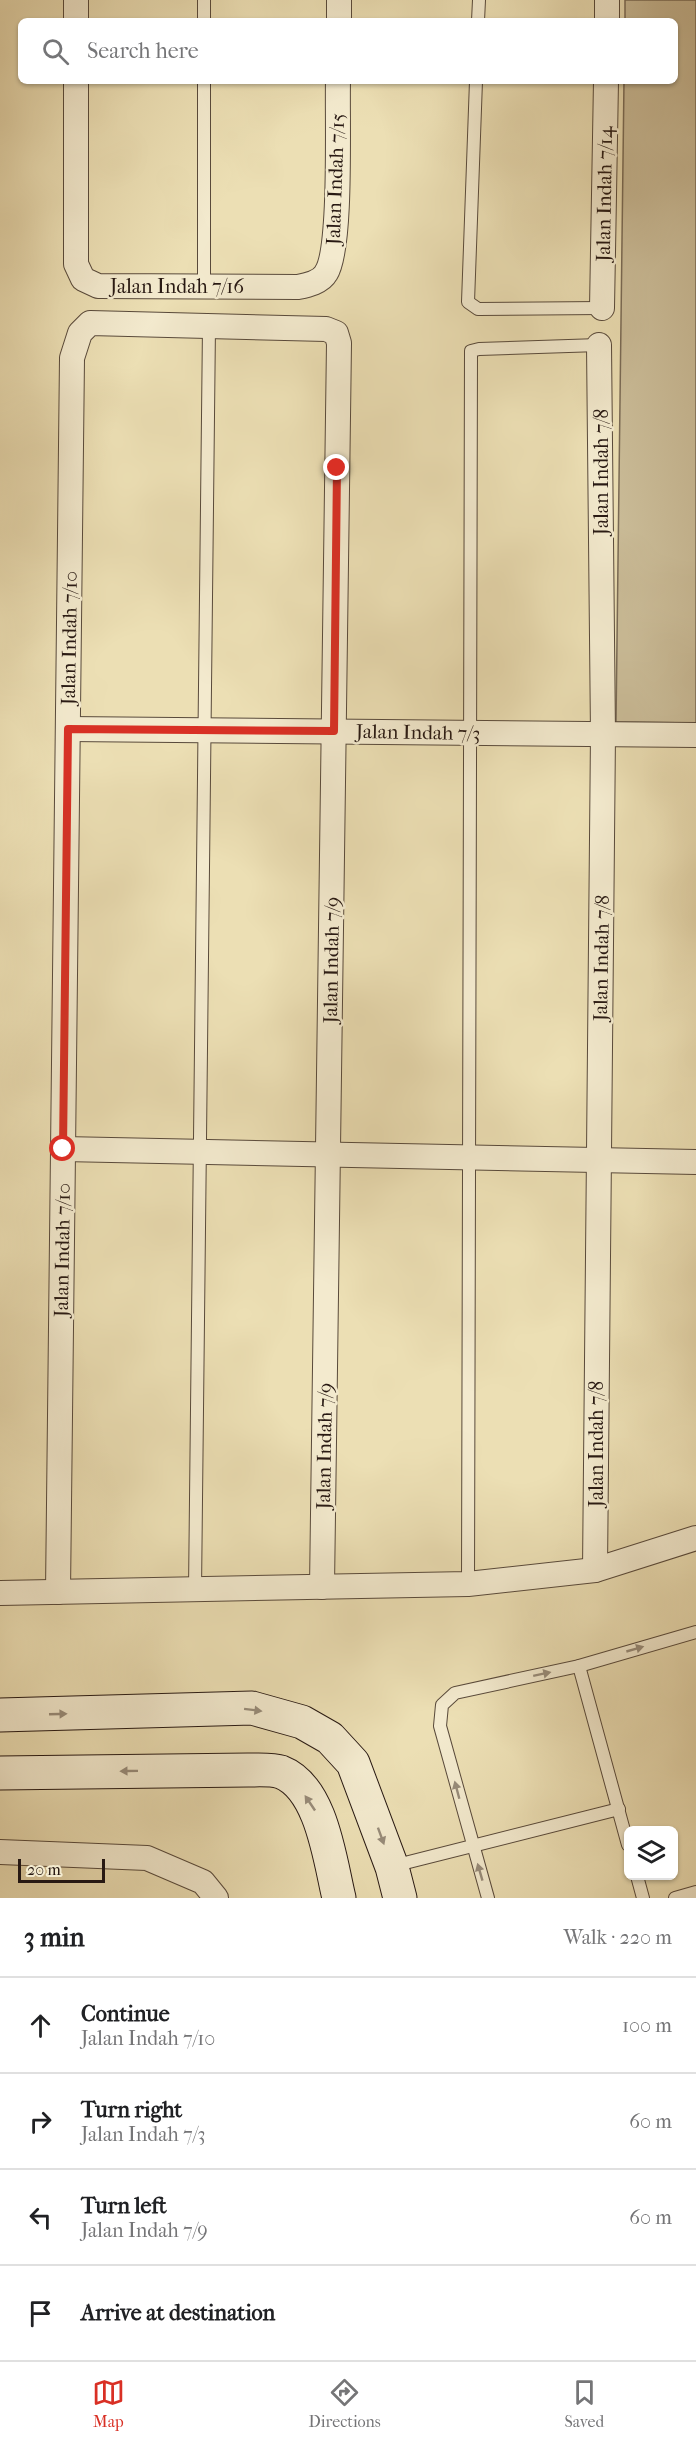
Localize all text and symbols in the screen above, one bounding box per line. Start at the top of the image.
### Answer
search box [18,18,678,84]
icon: search [39,35,72,68]
text: Search here [87,38,199,64]
street label: Jalan Indah 7/15 [322,113,349,247]
street label: Jalan Indah 7/14 [592,125,617,264]
street label: Jalan Indah 7/16 [108,275,244,298]
street label: Jalan Indah 7/8 [590,409,613,537]
route end [323,454,349,480]
street label: Jalan Indah 7/10 [57,571,82,707]
street label: Jalan Indah 7/3 [354,720,480,745]
street label: Jalan Indah 7/8 [589,895,614,1023]
street label: Jalan Indah 7/9 [319,896,344,1026]
route start [49,1135,75,1161]
street label: Jalan Indah 7/10 [50,1183,75,1319]
street label: Jalan Indah 7/8 [585,1381,608,1509]
street label: Jalan Indah 7/9 [312,1382,337,1512]
one-way arrow [626,1644,644,1653]
one-way arrow [533,1669,552,1678]
one-way arrow [244,1705,263,1714]
one-way arrow [49,1709,68,1718]
one-way arrow [119,1767,138,1776]
one-way arrow [452,1781,462,1799]
one-way arrow [304,1795,316,1811]
map controls [624,1826,678,1880]
button: layers [624,1826,678,1880]
one-way arrow [377,1827,386,1845]
scale bar [18,1856,105,1884]
text: 20 m [27,1860,61,1879]
one-way arrow [475,1863,484,1881]
text: 3 min [24,1922,85,1953]
text: Walk · 220 m [564,1926,672,1949]
text: Continue [81,2001,170,2027]
icon: ahead [24,2009,57,2042]
text: 100 m [622,2014,672,2037]
text: Jalan Indah 7/10 [81,2027,215,2050]
text: Turn right [81,2097,182,2123]
icon: right [24,2105,57,2138]
text: 60 m [629,2110,672,2133]
text: Jalan Indah 7/3 [81,2123,206,2146]
text: Turn left [81,2193,167,2219]
icon: left [24,2201,57,2234]
text: 60 m [629,2206,672,2229]
text: Jalan Indah 7/9 [81,2219,208,2242]
icon: arrive [24,2297,57,2330]
text: Arrive at destination [81,2300,275,2326]
tab: Map [92,2376,125,2431]
tab: Directions [309,2376,381,2431]
tab: Saved [564,2376,604,2431]

